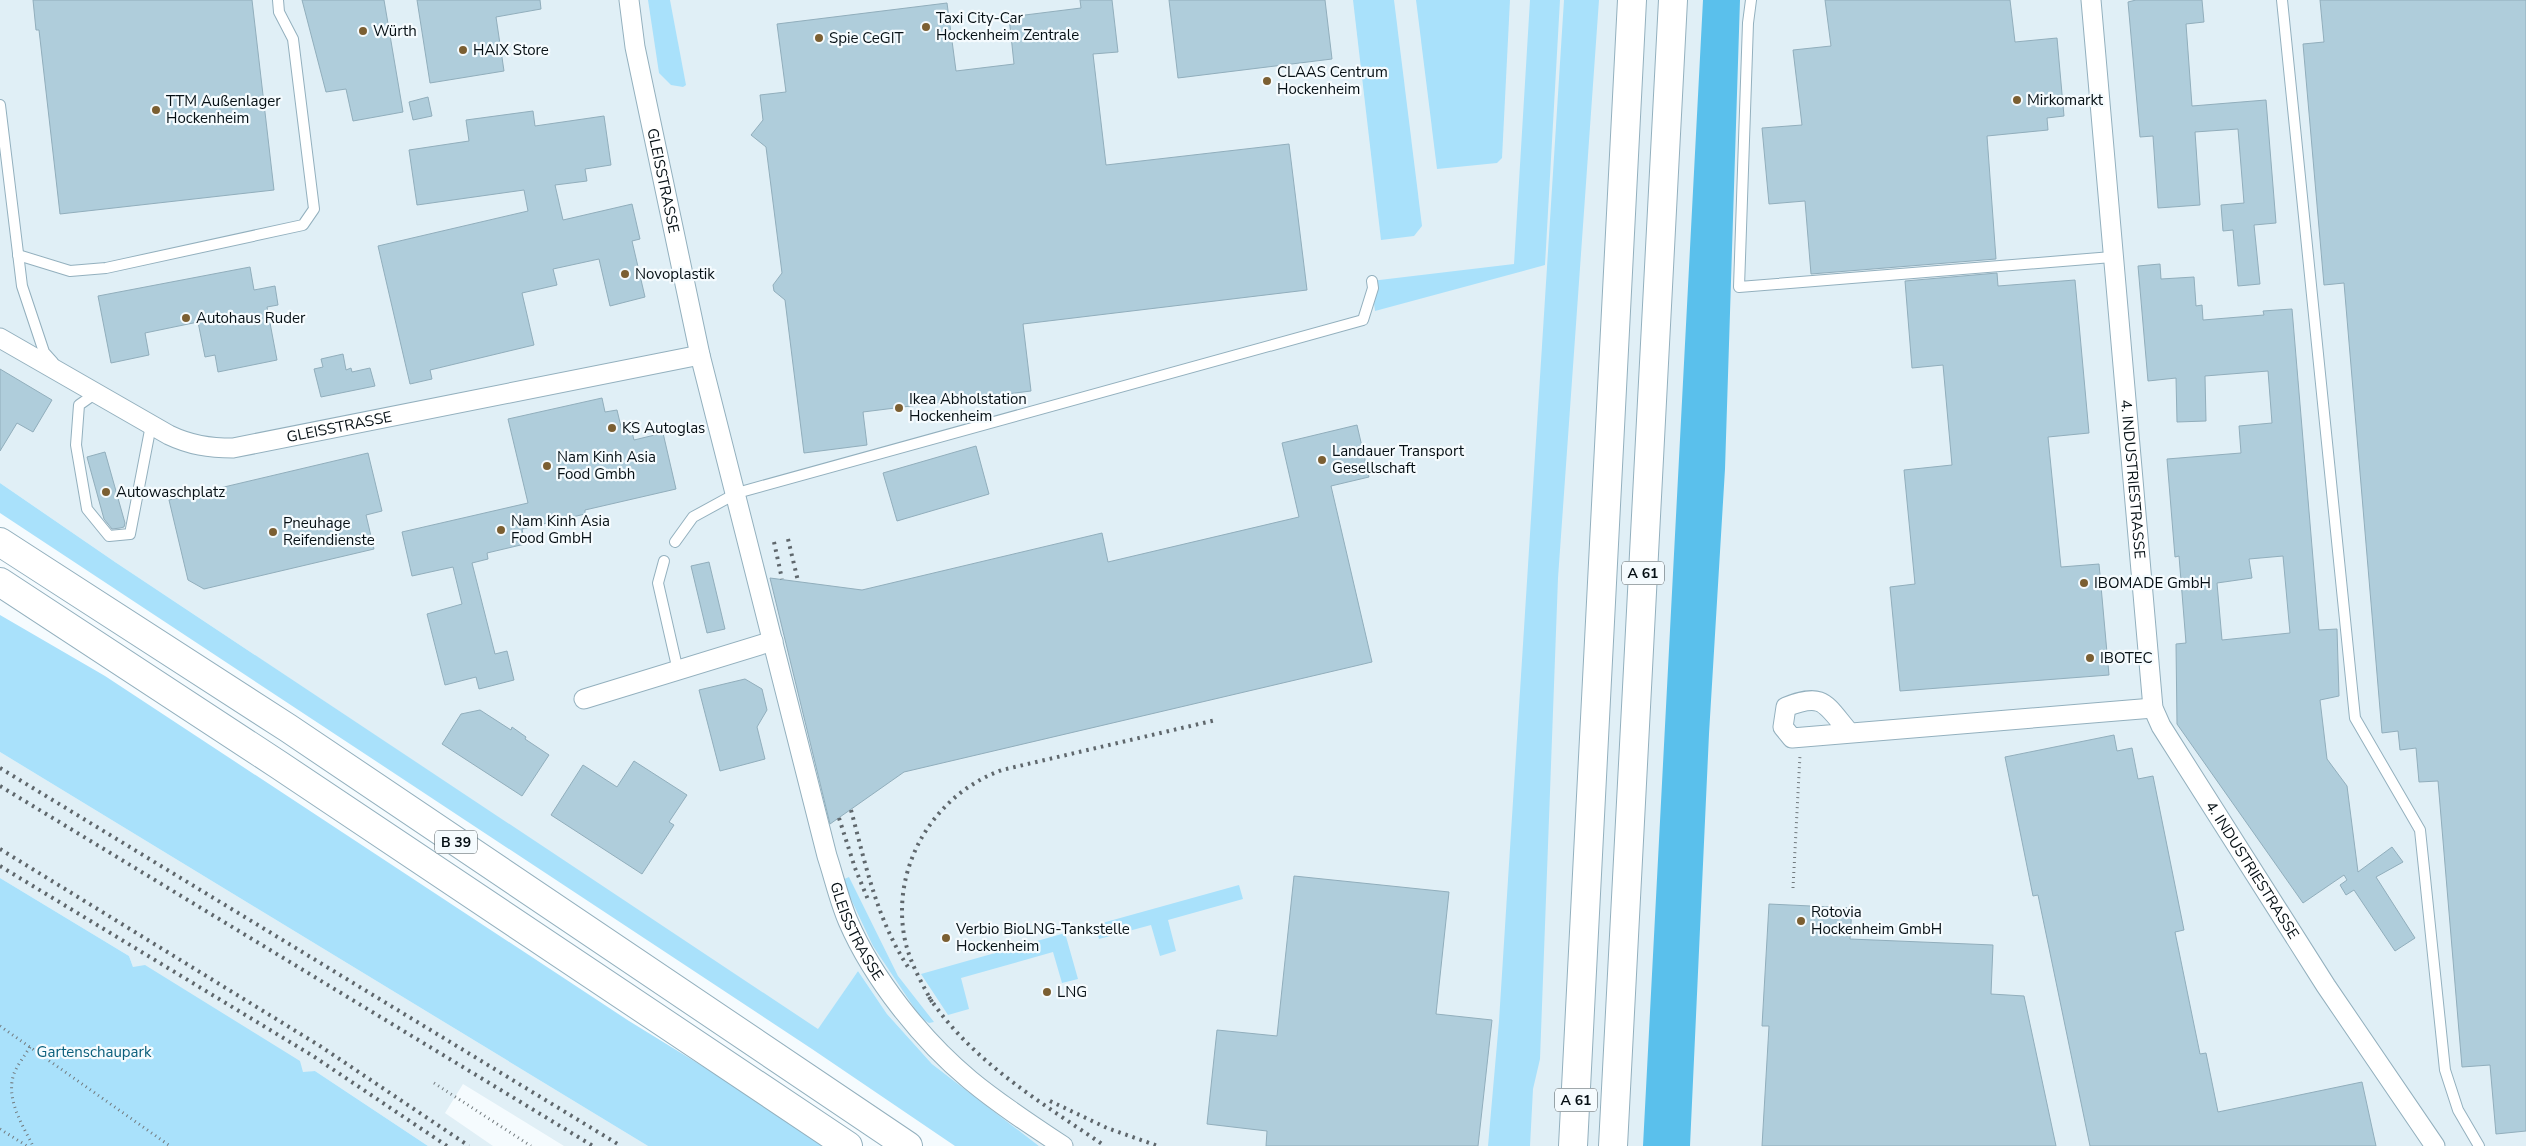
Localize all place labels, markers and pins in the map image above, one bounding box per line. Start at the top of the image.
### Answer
place label: Taxi City-Car Hockenheim Zentrale [936,8,1079,45]
place label: Würth [373,21,417,41]
marker: Taxi City-Car Hockenheim Zentrale [920,21,932,33]
marker: Würth [357,25,369,37]
place label: Spie CeGIT [829,28,904,48]
marker: Spie CeGIT [813,32,825,44]
place label: HAIX Store [473,40,549,60]
marker: HAIX Store [457,44,469,56]
place label: CLAAS Centrum Hockenheim [1277,62,1388,99]
marker: CLAAS Centrum Hockenheim [1261,75,1273,87]
place label: Mirkomarkt [2027,90,2104,110]
place label: TTM Außenlager Hockenheim [166,91,281,128]
marker: Mirkomarkt [2011,94,2023,106]
marker: TTM Außenlager Hockenheim [150,104,162,116]
place label: Novoplastik [635,264,715,284]
marker: Novoplastik [619,268,631,280]
place label: Autohaus Ruder [196,308,306,328]
marker: Autohaus Ruder [180,312,192,324]
place label: Ikea Abholstation Hockenheim [909,389,1027,426]
marker: Ikea Abholstation Hockenheim [893,402,905,414]
place label: KS Autoglas [622,418,705,438]
marker: KS Autoglas [606,422,618,434]
place label: Landauer Transport Gesellschaft [1332,441,1465,478]
place label: Nam Kinh Asia Food Gmbh [557,447,656,484]
marker: Landauer Transport Gesellschaft [1316,454,1328,466]
marker: Nam Kinh Asia Food Gmbh [541,460,553,472]
place label: Autowaschplatz [116,482,225,502]
marker: Autowaschplatz [100,486,112,498]
place label: Nam Kinh Asia Food GmbH [511,511,610,548]
place label: Pneuhage Reifendienste [283,513,375,550]
marker: Nam Kinh Asia Food GmbH [495,524,507,536]
marker: Pneuhage Reifendienste [267,526,279,538]
place label: IBOMADE GmbH [2094,573,2211,593]
marker: IBOMADE GmbH [2078,577,2090,589]
place label: IBOTEC [2100,648,2153,668]
marker: IBOTEC [2084,652,2096,664]
place label: Rotovia Hockenheim GmbH [1811,902,1942,939]
marker: Rotovia Hockenheim GmbH [1795,915,1807,927]
place label: Verbio BioLNG-Tankstelle Hockenheim [955,919,1130,956]
marker: Verbio BioLNG-Tankstelle Hockenheim [940,932,952,944]
place label: LNG [1057,982,1087,1002]
marker: LNG [1041,986,1053,998]

